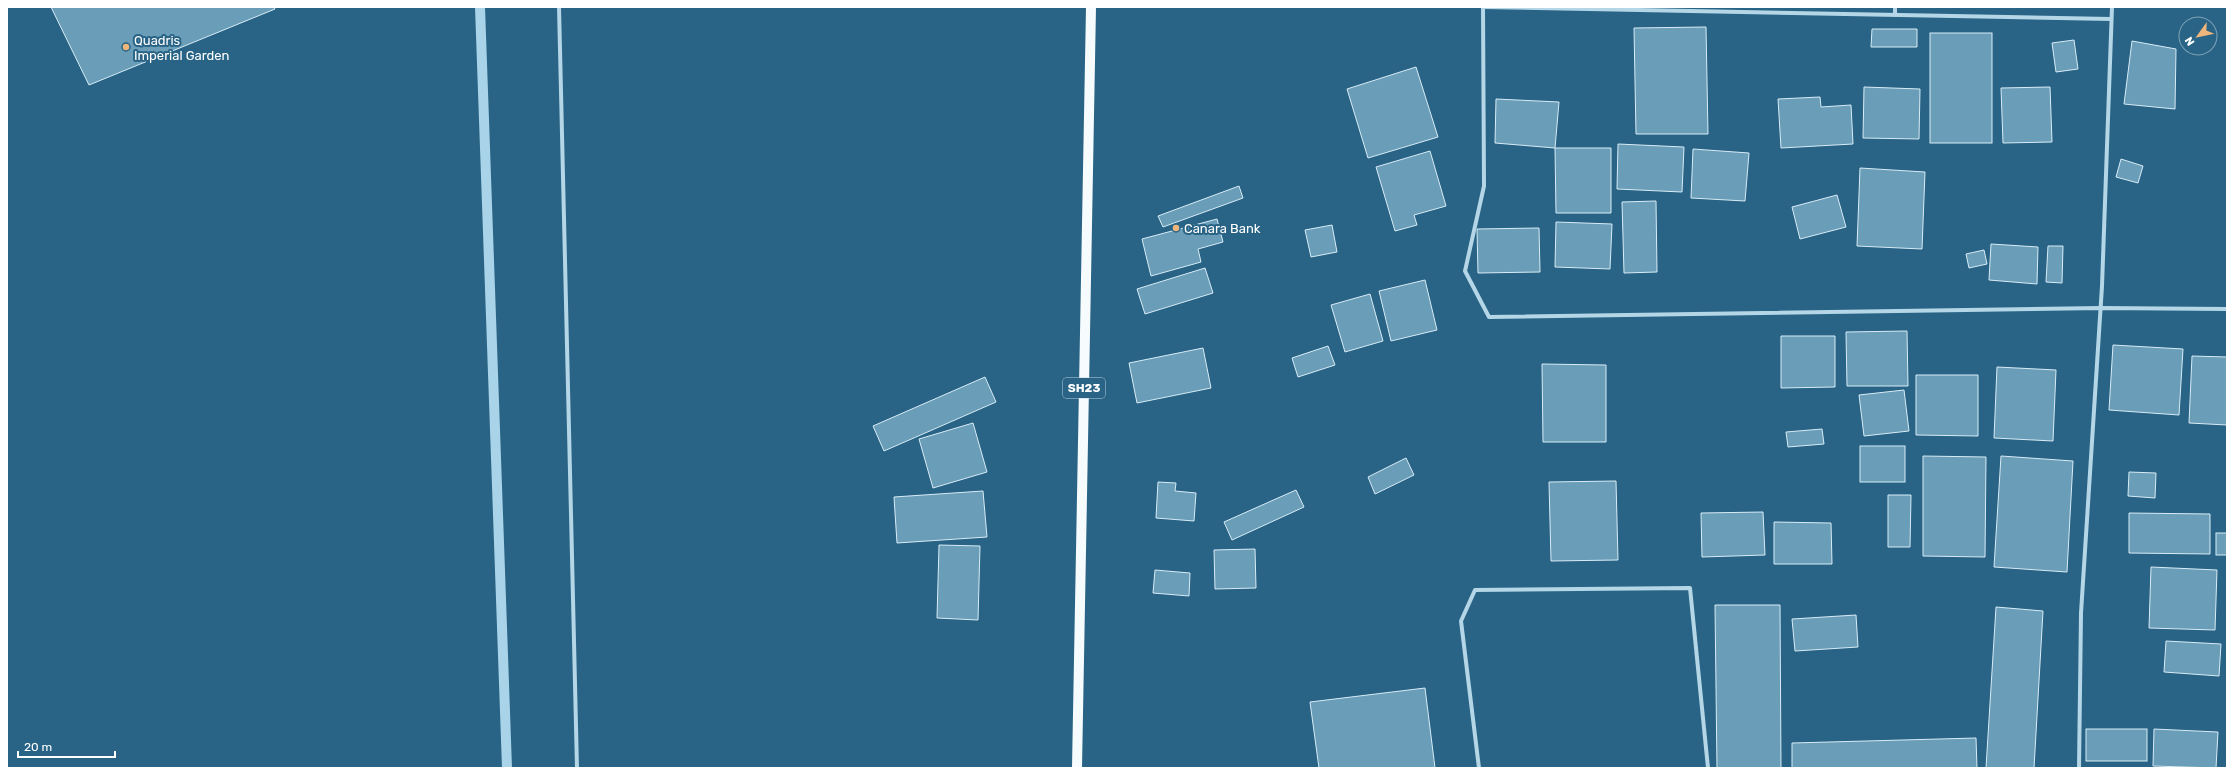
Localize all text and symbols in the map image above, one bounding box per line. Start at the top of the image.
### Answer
north arrow [2178,16,2218,56]
place label: Quadris Imperial Garden [134,33,229,63]
text: N [2182,34,2198,48]
marker: Quadris Imperial Garden [121,42,131,52]
place label: Canara Bank [1184,221,1261,236]
marker: Canara Bank [1171,223,1181,233]
road number: SH23 [1063,378,1105,398]
scale bar [18,733,115,759]
text: 20 m [24,740,52,754]

